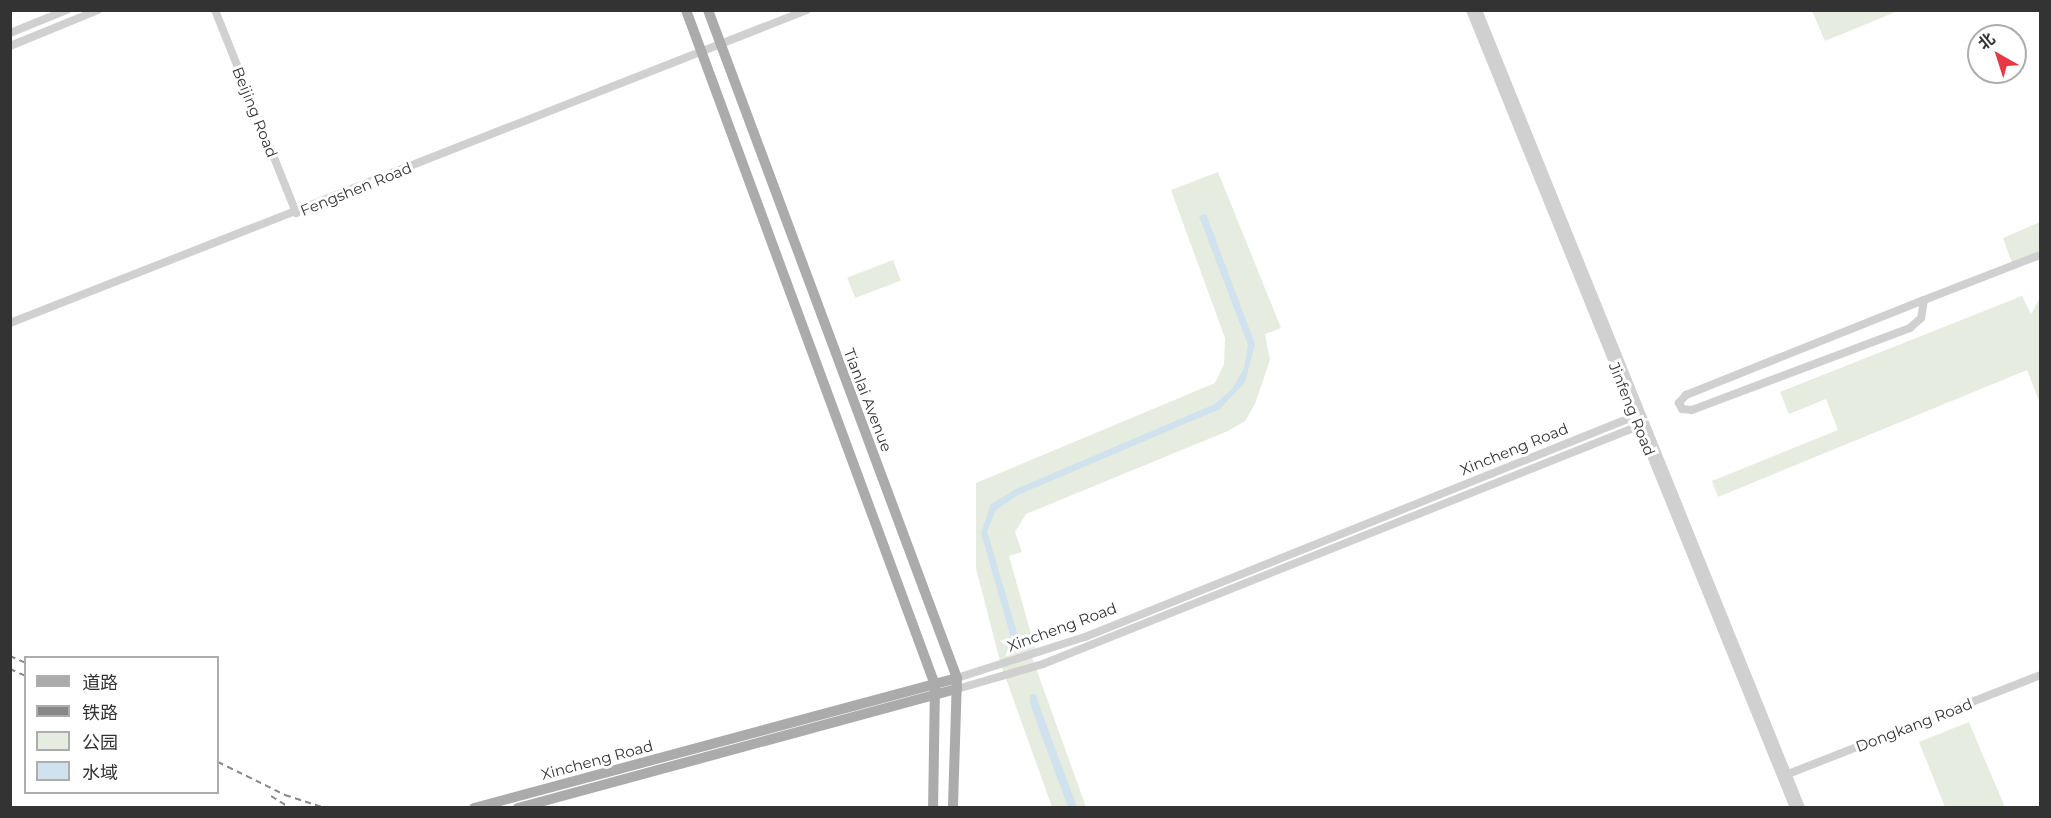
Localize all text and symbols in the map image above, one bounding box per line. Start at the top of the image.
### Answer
north arrow [1967,24,2027,84]
text: 北 [1974,29,1999,54]
street label: Beijing Road [229,64,281,160]
street label: Fengshen Road [298,158,414,220]
street label: Tianlai Avenue [840,346,896,454]
street label: Jinfeng Road [1605,360,1659,458]
street label: Xincheng Road [1457,419,1571,479]
street label: Xincheng Road [1005,599,1119,655]
legend [24,656,219,794]
text: 道路 [82,672,118,694]
street label: Dongkang Road [1853,694,1975,756]
text: 铁路 [82,702,118,724]
text: 公园 [82,732,118,754]
street label: Xincheng Road [539,736,655,784]
text: 水域 [82,762,118,784]

